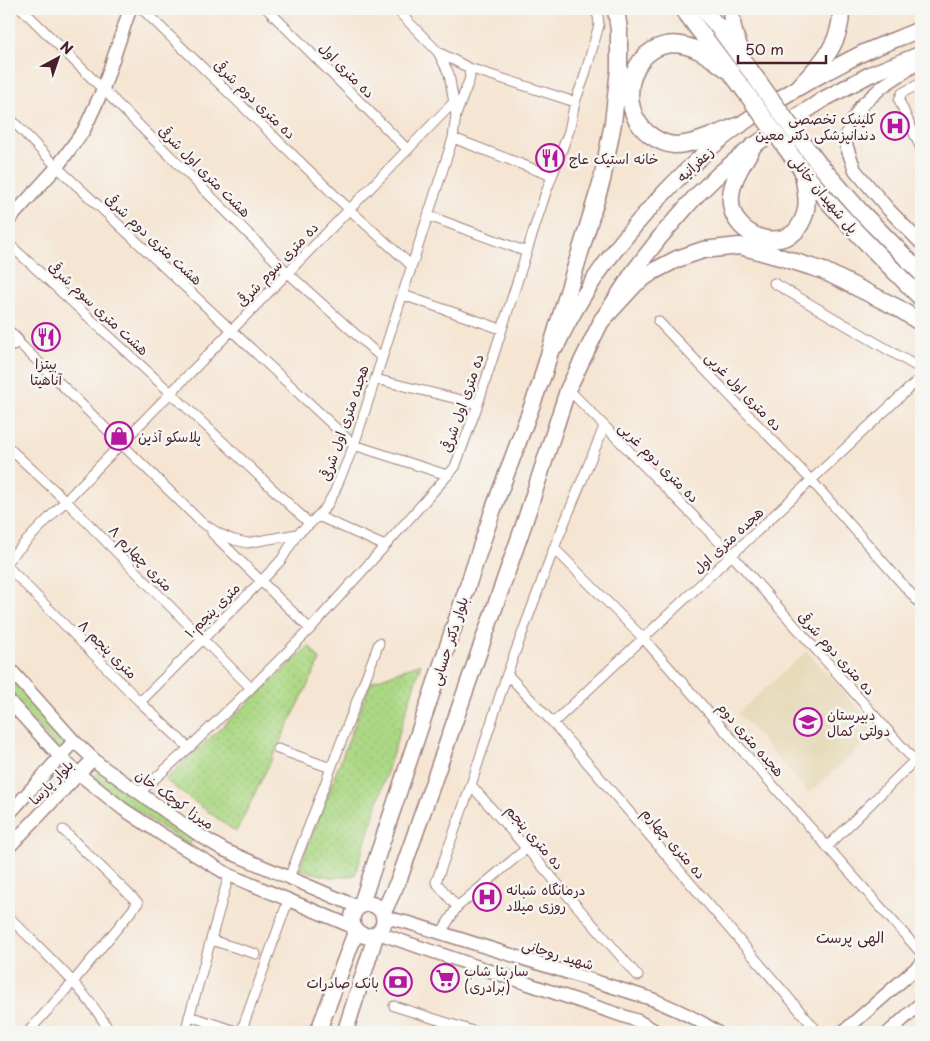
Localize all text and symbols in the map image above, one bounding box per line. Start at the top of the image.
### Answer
north arrow [32,32,82,82]
scale bar [738,32,825,64]
text: N [56,36,78,59]
street label: ده متری اول [314,37,380,103]
text: 50 m [745,37,784,60]
street label: ده متری دوم شرقی [209,54,301,144]
place label: کلینیک تخصصی دندانپزشکی دکتر معین [755,108,876,145]
hospital icon: کلینیک تخصصی دندانپزشکی دکتر معین [880,111,910,141]
street label: هشت متری اول شرقی [154,120,256,222]
street label: زعفرانیه [672,141,718,187]
restaurant icon: خانه استیک عاج [535,143,565,173]
place label: خانه استیک عاج [569,148,659,169]
street label: پل شهیدان خانلی [785,150,863,238]
street label: هشت متری دوم شرقی [100,188,207,291]
street label: ده متری سوم شرقی [231,217,324,312]
street label: هشت متری سوم شرقی [43,256,154,362]
restaurant icon: پیتزا آناهیتا [31,322,61,352]
street label: ده متری اول غربی [701,347,787,435]
street label: ده متری اول شرقی [435,351,489,455]
place label: پیتزا آناهیتا [30,353,63,390]
street label: هجده متری اول شرقی [314,362,374,484]
street label: ده متری دوم غربی [613,417,704,508]
shop icon: پلاسکو آذین [104,421,134,451]
place label: پلاسکو آذین [138,426,201,447]
street label: هجده متری اول [688,502,768,578]
street label: ۸ متری چهارم [103,520,178,596]
street label: ۱۰متری پنجم [179,577,245,643]
street label: بلوار دکتر حسابی [425,594,473,688]
street label: ده متری دوم شرقی [793,606,880,700]
street label: ۸ متری پنجم [73,615,142,684]
street label: هجده متری دوم [712,697,789,782]
place label: دبیرستان دولتی کمال [827,704,890,741]
school or university icon: دبیرستان دولتی کمال [793,707,823,737]
street label: بلوار پارسا [24,755,78,809]
street label: میرزا کوچک خان [131,764,219,834]
street label: ده متری پنجم [500,800,569,875]
street label: ده متری چهارم [636,803,711,884]
place label: درمانگاه شبانه روزی میلاد [506,879,586,916]
hospital icon: درمانگاه شبانه روزی میلاد [472,882,502,912]
district label: الهی پرست [816,925,884,948]
street label: شهید روحانی [520,933,596,975]
place label: سارینا شاپ (برادری) [464,960,529,997]
supermarket icon: سارینا شاپ (برادری) [430,963,460,993]
bank icon: بانک صادرات [383,967,413,997]
place label: بانک صادرات [306,972,379,993]

